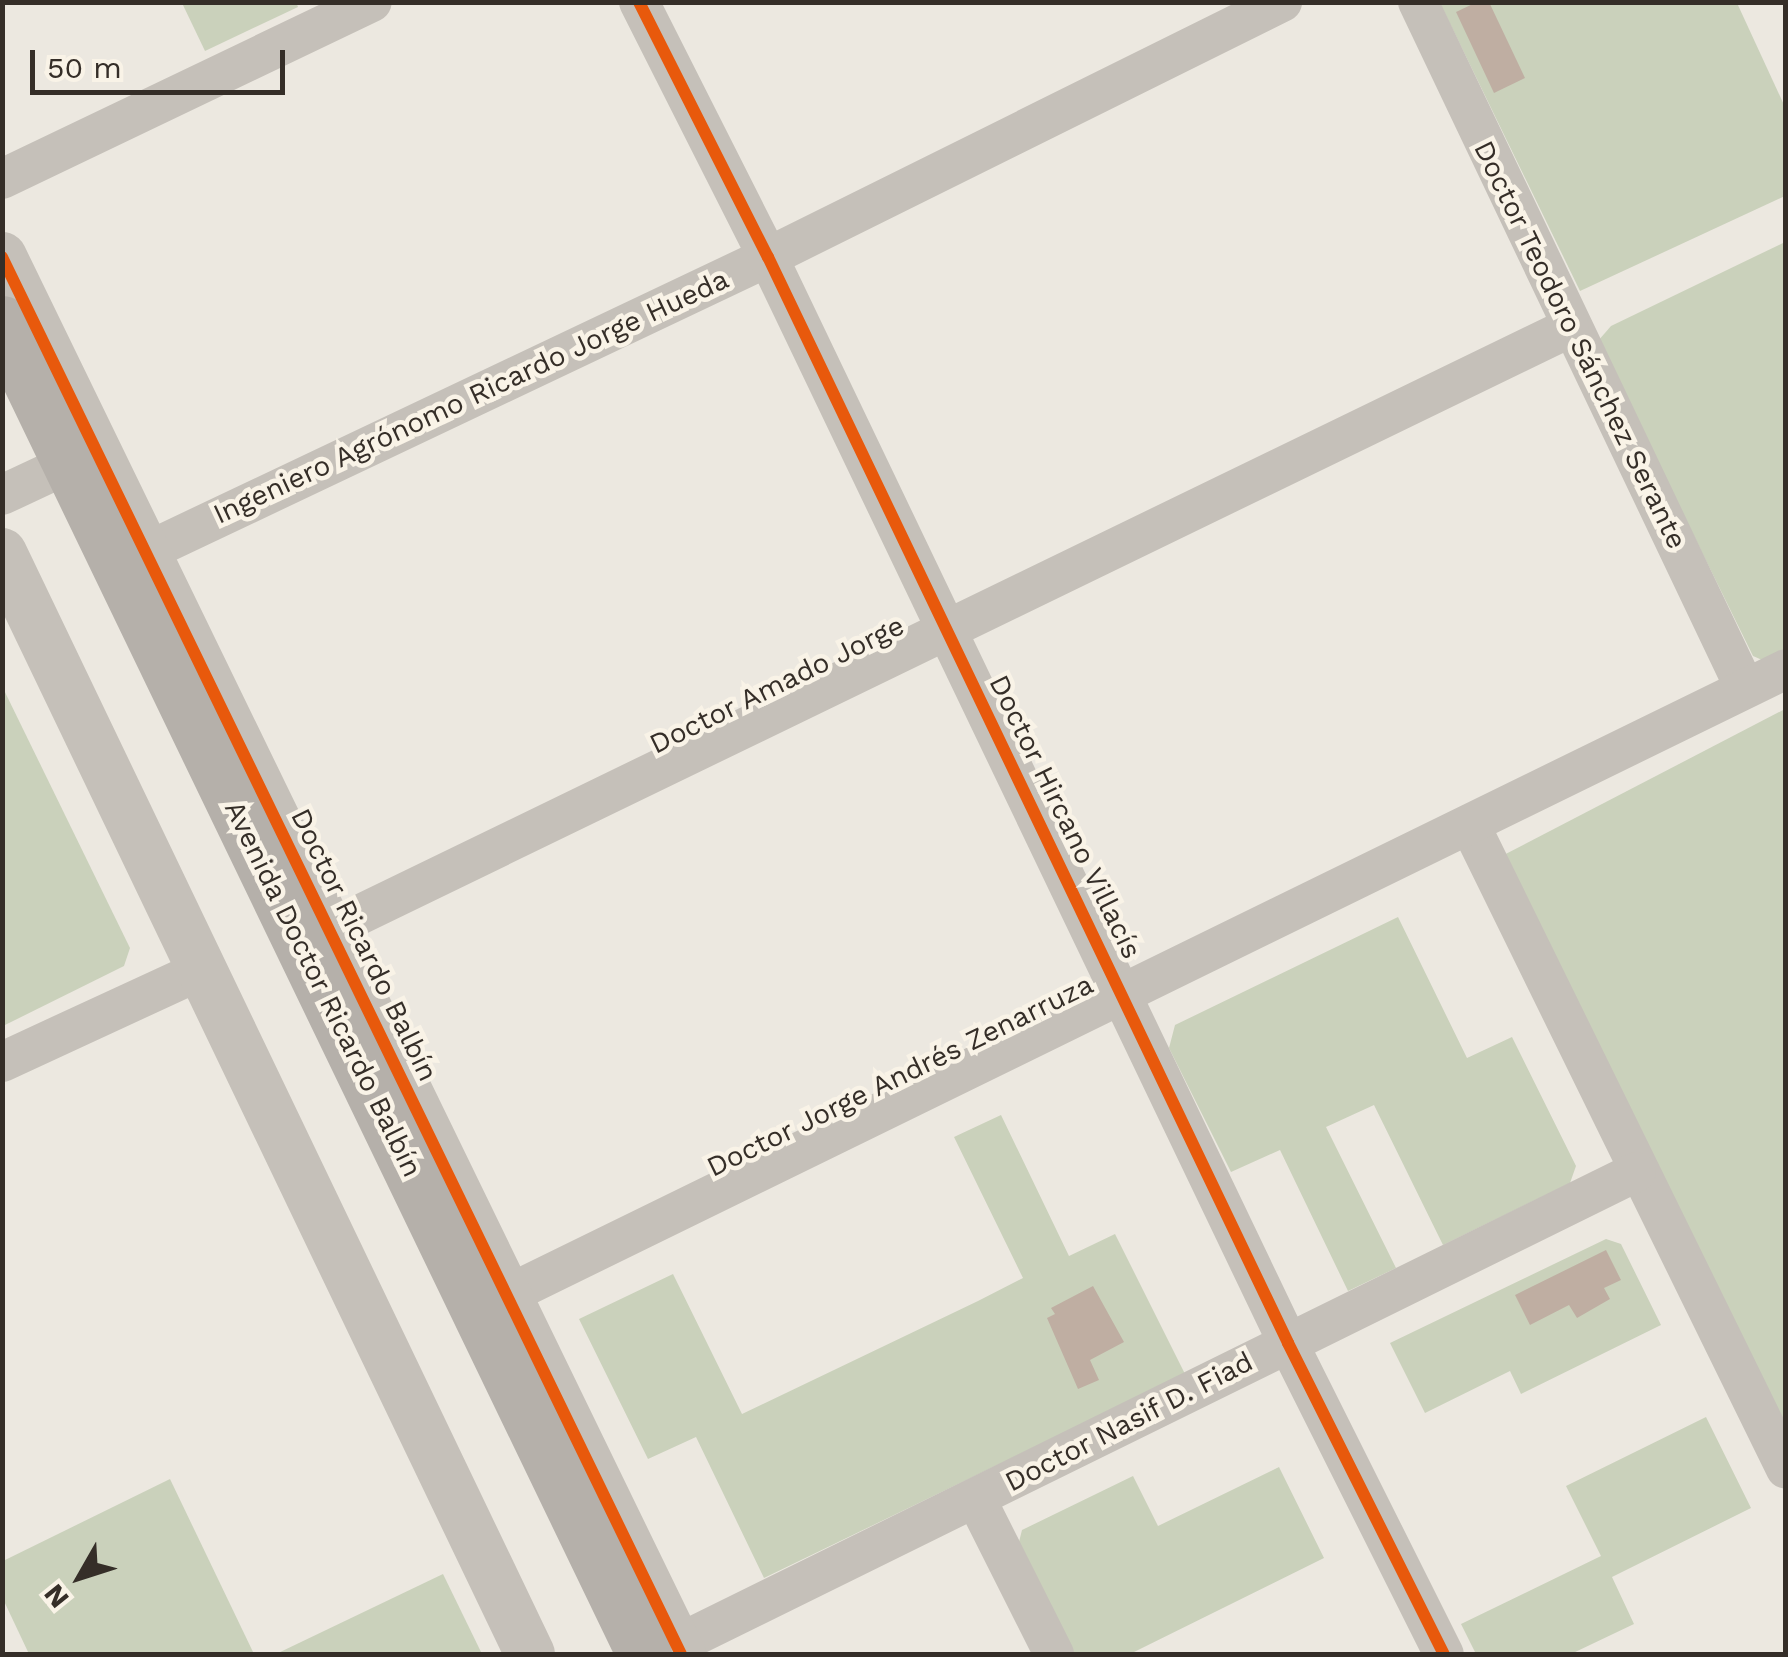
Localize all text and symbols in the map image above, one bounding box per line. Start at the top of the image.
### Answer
scale bar [35,30,290,92]
text: 50 m [47,50,122,85]
street label: Doctor Teodoro Sánchez Serante [1466,135,1694,555]
street label: Ingeniero Agrónomo Ricardo Jorge Hueda [207,262,735,532]
street label: Doctor Amado Jorge [643,608,911,762]
street label: Doctor Hircano Villacís [981,669,1149,965]
street label: Avenida Doctor Ricardo Balbín [217,795,429,1183]
street label: Doctor Ricardo Balbín [283,803,445,1087]
street label: Doctor Jorge Andrés Zenarruza [700,967,1100,1185]
street label: Doctor Nasif D. Fiad [999,1345,1259,1499]
north arrow [30,1527,130,1627]
text: N [37,1578,76,1615]

